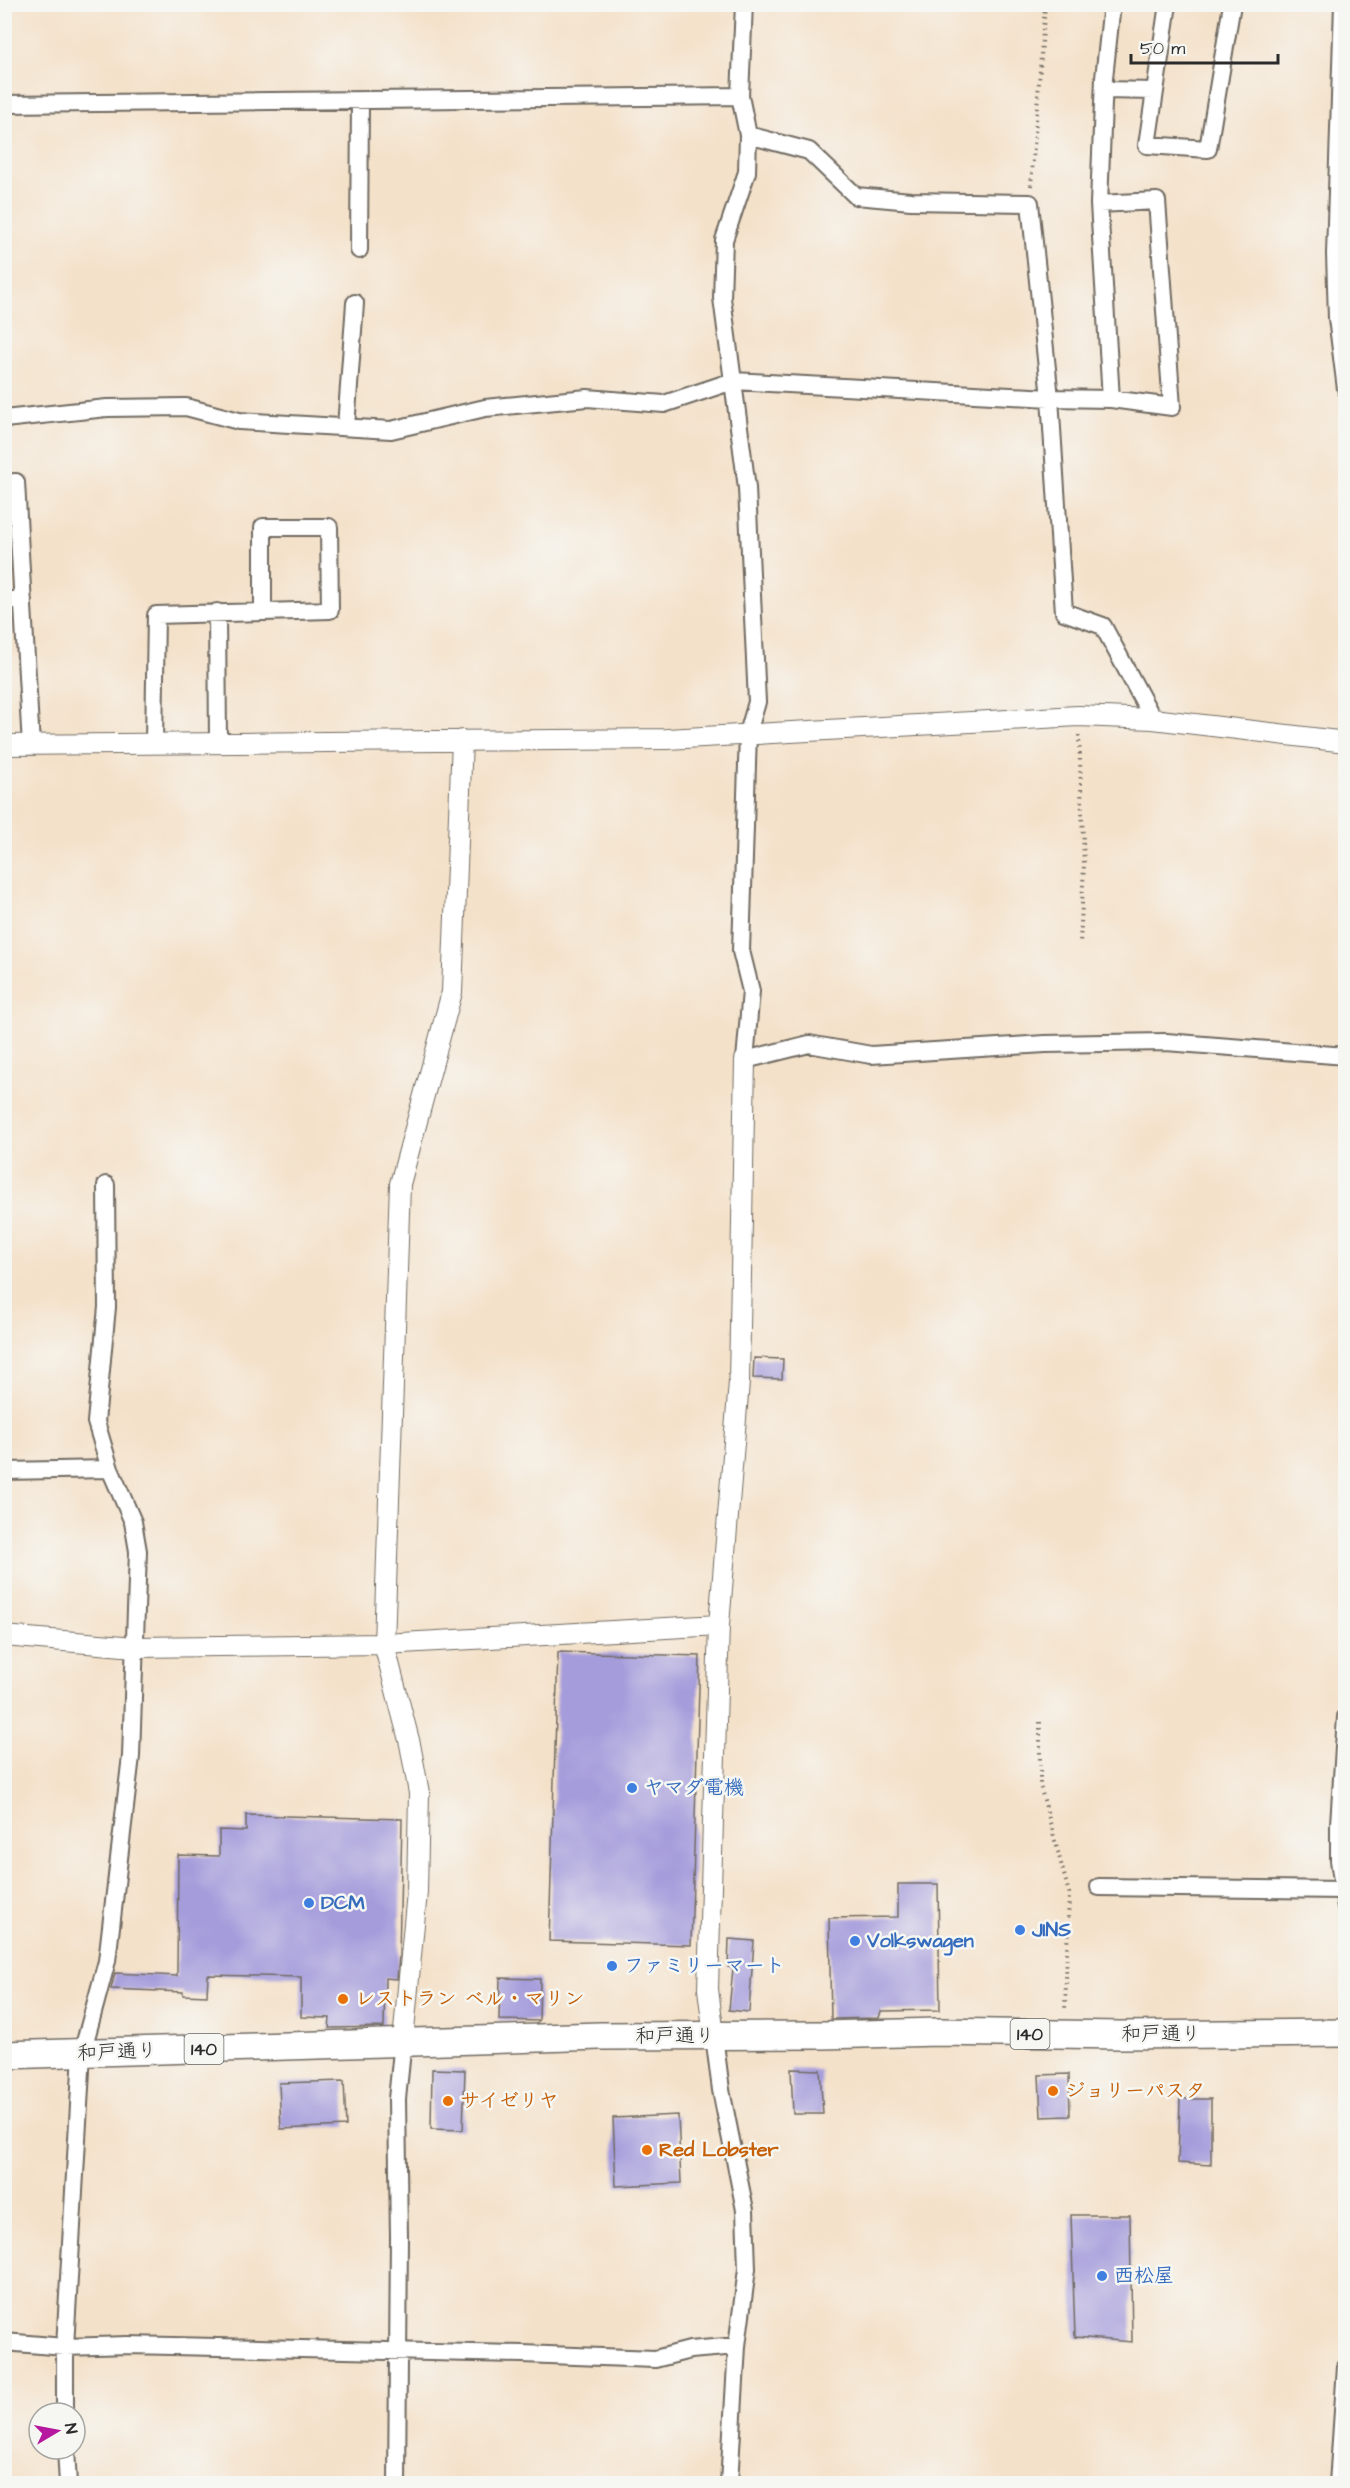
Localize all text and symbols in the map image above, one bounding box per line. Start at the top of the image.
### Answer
scale bar [1131,27,1278,65]
text: 50 m [1140,36,1185,61]
place label: ヤマダ電機 [644,1774,744,1802]
marker: ヤマダ電機 [625,1781,639,1795]
place label: DCM [321,1889,365,1917]
marker: DCM [302,1896,316,1910]
place label: JINS [1031,1916,1071,1944]
marker: JINS [1013,1923,1027,1937]
place label: Volkswagen [866,1927,974,1956]
marker: Volkswagen [848,1934,862,1948]
place label: ファミリーマート [624,1952,785,1980]
marker: ファミリーマート [605,1959,619,1973]
place label: レストラン ベル・マリン [355,1985,585,2013]
marker: レストラン ベル・マリン [336,1992,350,2006]
road number: 140 [1010,2019,1050,2049]
street label: 和戸通り [1121,2020,1201,2048]
street label: 和戸通り [635,2022,715,2050]
road number: 140 [184,2034,224,2064]
street label: 和戸通り [77,2037,157,2067]
place label: ジョリーパスタ [1065,2077,1205,2105]
marker: ジョリーパスタ [1046,2084,1060,2098]
place label: サイゼリヤ [460,2087,559,2115]
marker: サイゼリヤ [441,2094,455,2108]
place label: Red Lobster [659,2136,780,2164]
marker: Red Lobster [640,2143,654,2157]
place label: 西松屋 [1114,2262,1174,2290]
marker: 西松屋 [1095,2269,1109,2283]
north arrow [27,2401,87,2461]
text: N [59,2422,82,2435]

